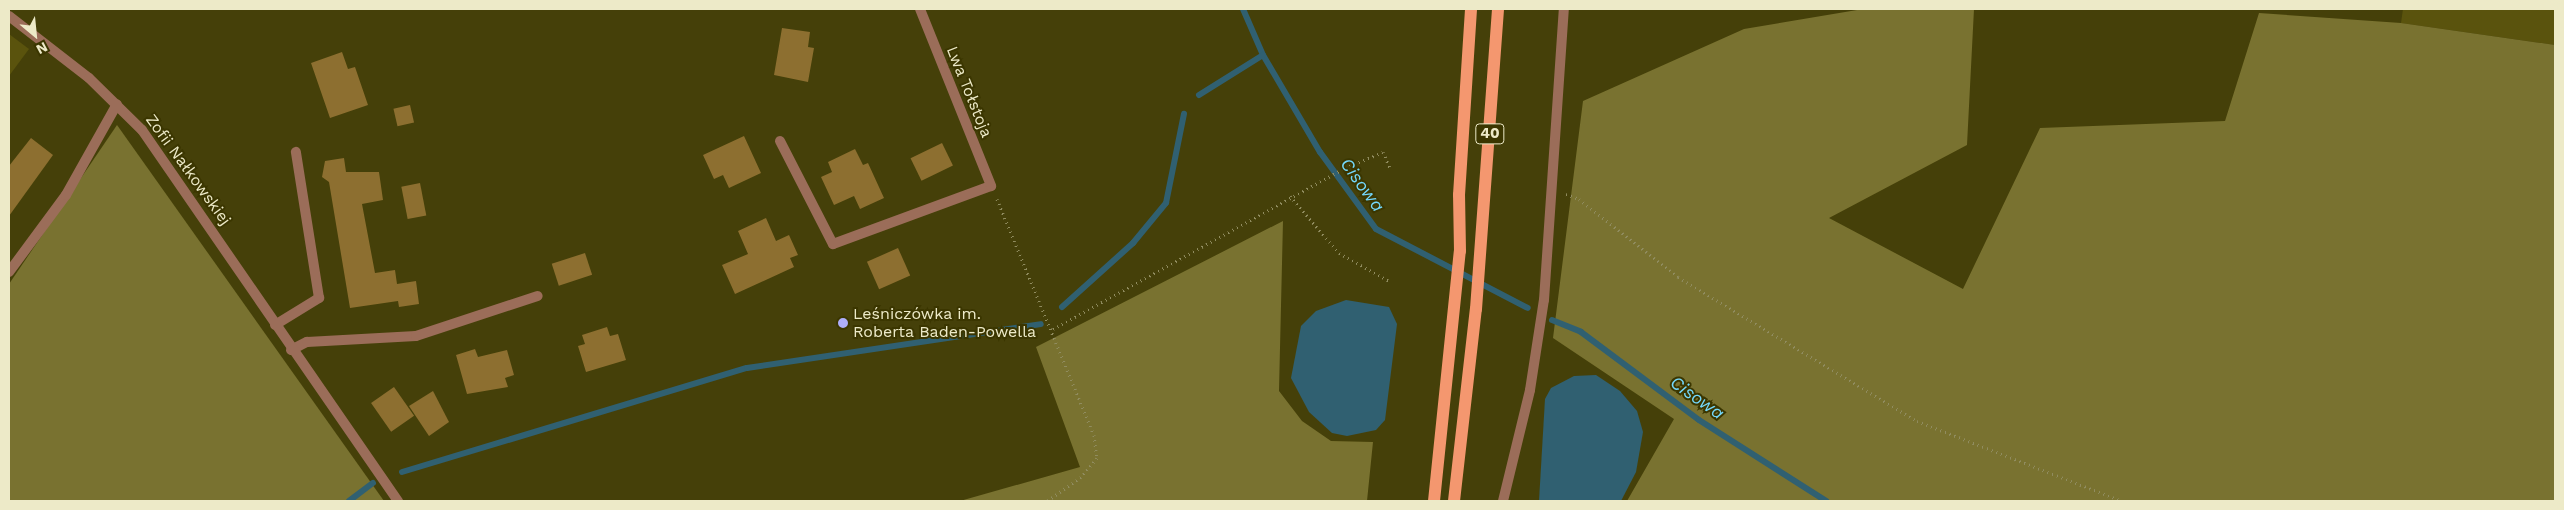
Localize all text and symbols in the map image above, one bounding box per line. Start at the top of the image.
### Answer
north arrow [10,10,60,60]
text: N [34,39,50,58]
street label: Lwa Tołstoja [942,43,996,141]
street label: Zofii Nałkowskiej [141,111,235,229]
road number: 40 [1475,122,1505,146]
water label: Cisowa [1335,154,1389,216]
place label: Leśniczówka im. Roberta Baden-Powella [853,304,1036,342]
marker: Leśniczówka im. Roberta Baden-Powella [837,317,849,329]
water label: Cisowa [1666,372,1728,424]

